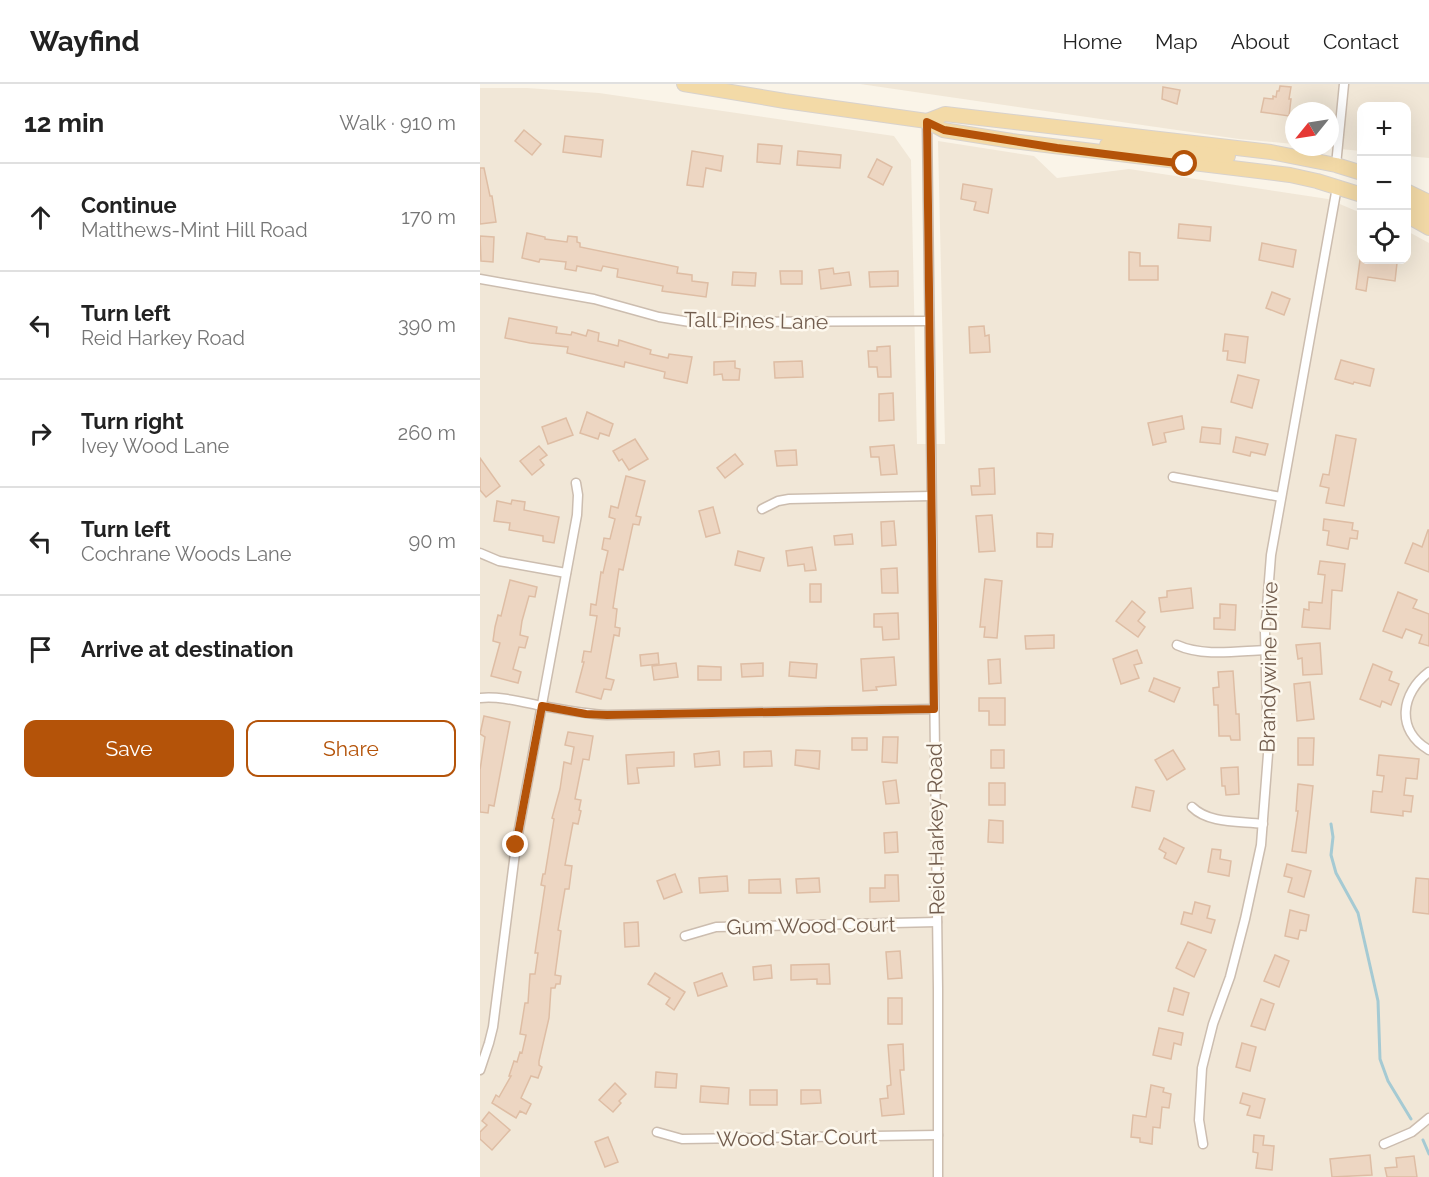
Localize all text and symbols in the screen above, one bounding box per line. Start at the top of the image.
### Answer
text: Wayfind [30,25,140,58]
text: Home [1063,29,1122,54]
text: Map [1155,29,1198,54]
text: About [1231,29,1290,54]
text: Contact [1323,29,1399,54]
north arrow [1285,102,1339,156]
map controls [1357,102,1411,264]
button: + [1357,102,1411,156]
text: 12 min [24,108,104,138]
text: Walk · 910 m [339,111,456,135]
route start [1171,150,1197,176]
button: − [1357,156,1411,210]
text: Continue [81,192,177,218]
icon: ahead [24,201,57,234]
text: 170 m [401,205,456,229]
button: locate [1357,210,1411,264]
text: Matthews-Mint Hill Road [81,218,308,242]
text: Turn left [81,300,171,326]
street label: Tall Pines Lane [684,307,828,334]
icon: left [24,309,57,342]
text: 390 m [398,313,456,337]
text: Reid Harkey Road [81,326,245,350]
text: Turn right [81,408,184,434]
icon: right [24,417,57,450]
text: 260 m [398,421,456,445]
text: Ivey Wood Lane [81,434,229,458]
text: Turn left [81,516,171,542]
icon: left [24,525,57,558]
text: 90 m [409,529,456,553]
text: Cochrane Woods Lane [81,542,292,566]
street label: Brandywine Drive [1255,581,1282,753]
icon: arrive [24,633,57,666]
text: Arrive at destination [81,636,294,662]
button: Save [24,720,234,777]
button: Share [246,720,456,777]
street label: Reid Harkey Road [922,743,949,915]
route end [502,831,528,857]
street label: Gum Wood Court [726,912,896,939]
street label: Wood Star Court [716,1124,878,1151]

